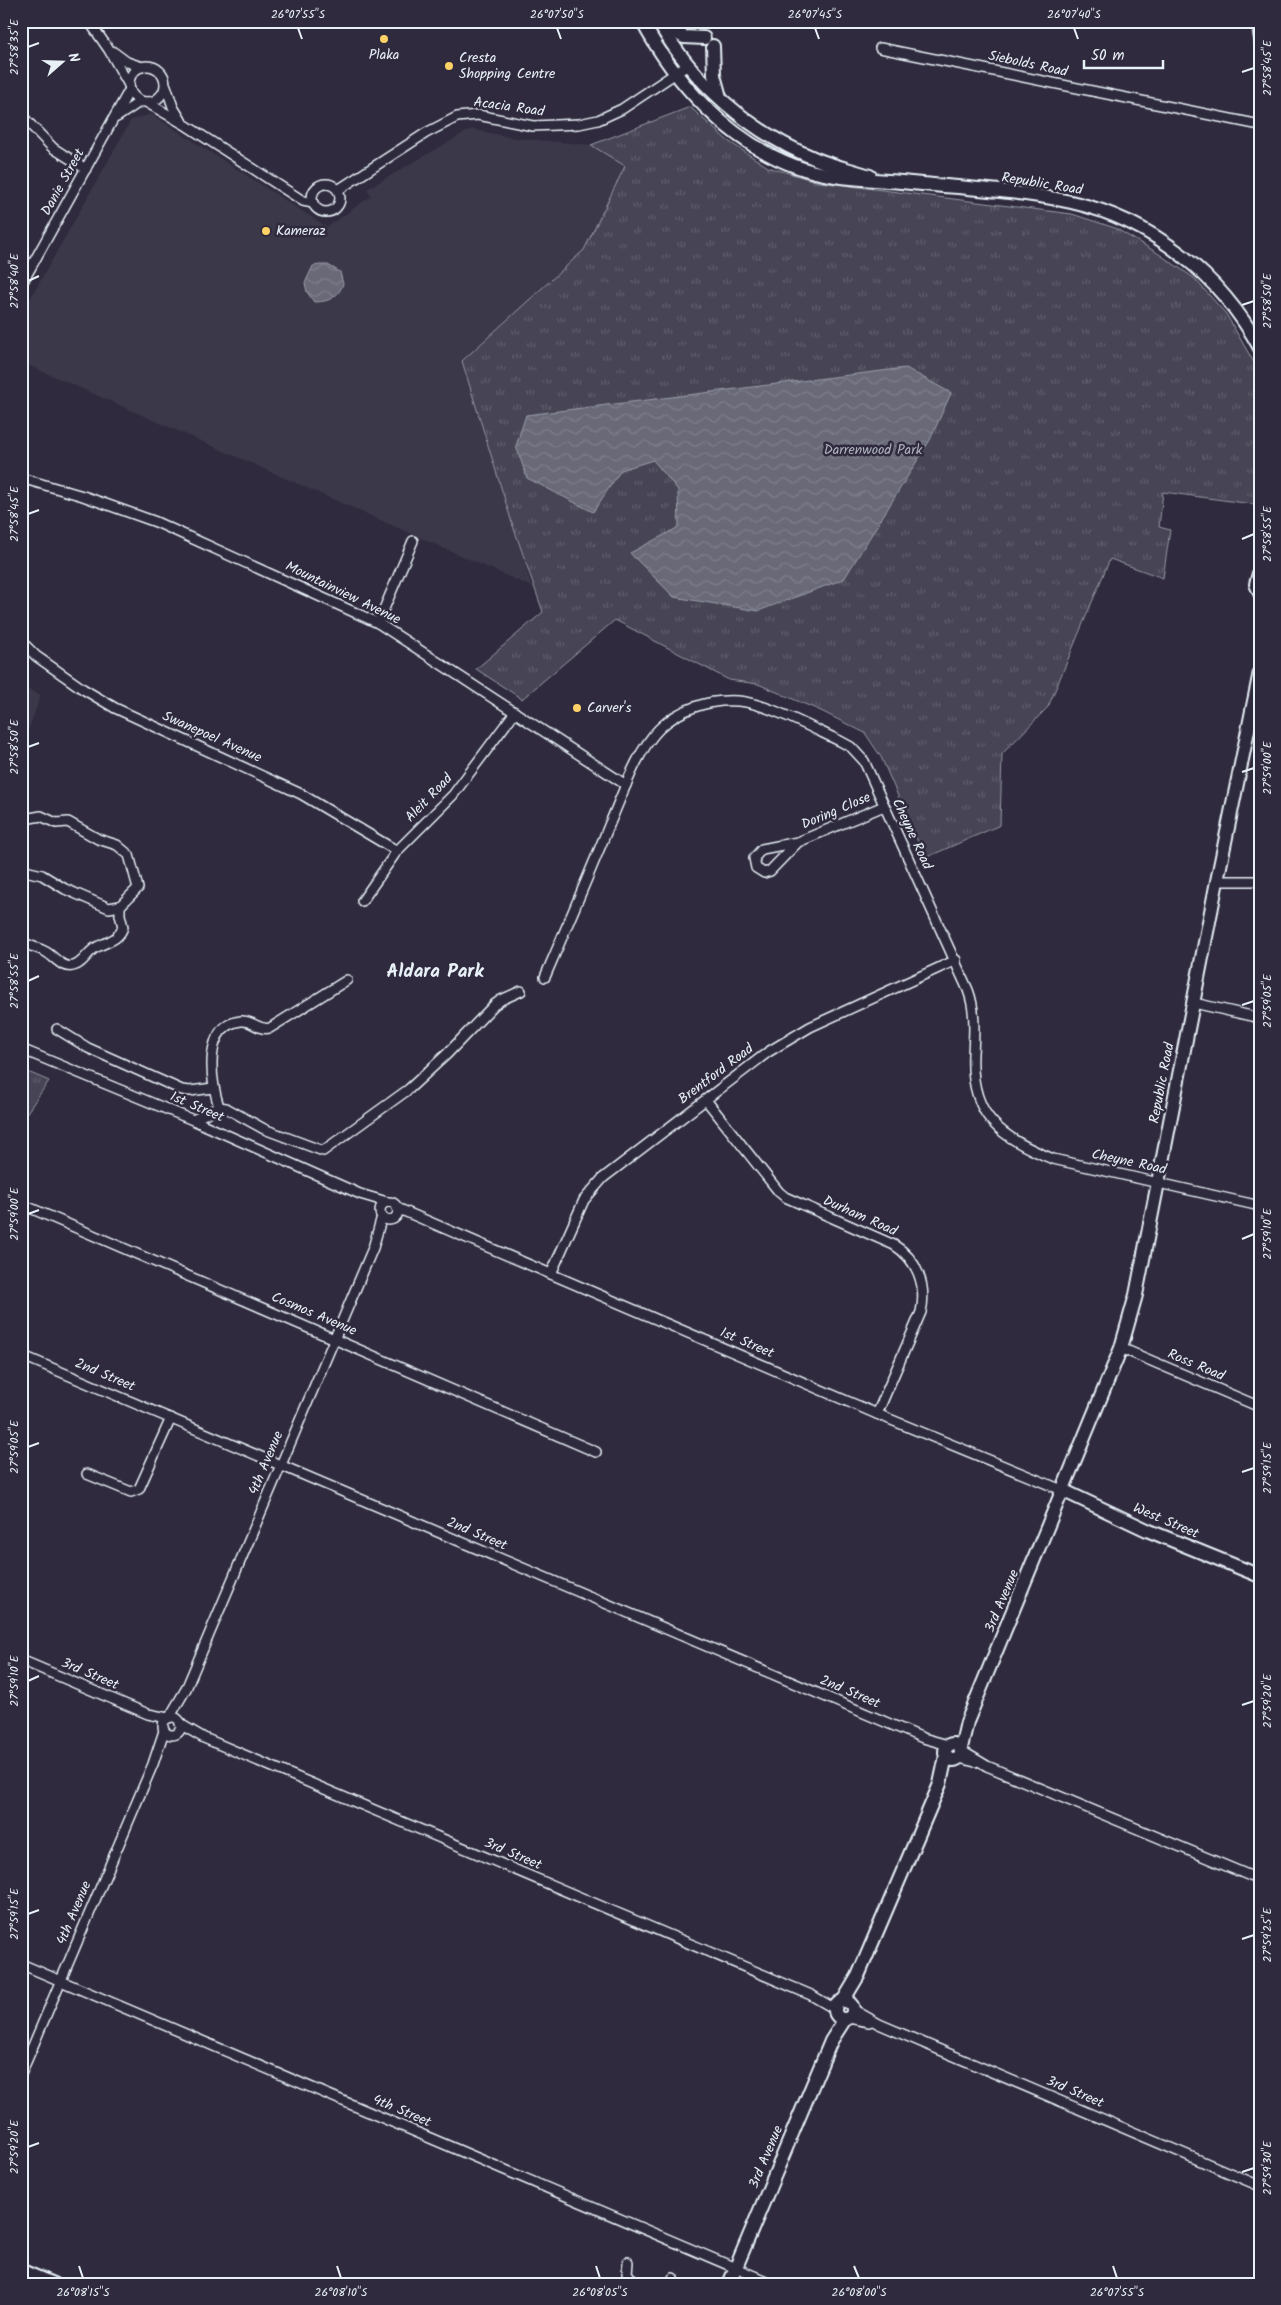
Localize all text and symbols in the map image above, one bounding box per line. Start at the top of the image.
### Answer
text: 26°07'55"S [271,5,326,24]
text: 26°07'50"S [530,5,585,24]
text: 26°07'45"S [788,5,843,24]
text: 26°07'40"S [1047,5,1102,24]
text: 27°58'35"E [5,18,24,75]
marker: Plaka [378,33,390,45]
north arrow [38,38,88,88]
scale bar [1084,38,1162,70]
text: 27°58'45"E [1258,39,1277,96]
place label: Plaka [369,44,399,66]
text: 50 m [1091,44,1125,68]
street label: Siebolds Road [986,45,1071,83]
place label: Cresta Shopping Centre [459,47,556,85]
text: N [61,50,85,66]
marker: Cresta Shopping Centre [443,60,455,72]
street label: Acacia Road [472,91,547,123]
street label: Danie Street [35,144,91,220]
street label: Republic Road [1000,167,1085,201]
place label: Kameraz [276,220,326,242]
marker: Kameraz [260,225,272,237]
text: 27°58'40"E [5,252,24,309]
text: 27°58'50"E [1258,272,1277,329]
park label: Darrenwood Park [824,439,923,461]
text: 27°58'45"E [5,485,24,542]
text: 27°58'55"E [1258,505,1277,562]
street label: Mountainview Avenue [281,555,405,631]
place label: Carver's [587,697,631,719]
marker: Carver's [571,702,583,714]
street label: Swanepoel Avenue [159,705,266,769]
text: 27°58'50"E [5,718,24,775]
text: 27°59'00"E [1258,740,1277,795]
street label: Aleit Road [400,768,459,827]
street label: Doring Close [798,786,875,835]
street label: Cheyne Road [886,795,938,874]
text: 27°58'55"E [5,952,24,1009]
district label: Aldara Park [386,957,484,987]
text: 27°59'05"E [1258,973,1277,1028]
street label: Brentford Road [674,1038,759,1110]
street label: Republic Road [1143,1040,1181,1125]
street label: 1st Street [167,1086,228,1128]
street label: Cheyne Road [1089,1143,1170,1181]
text: 27°59'00"E [5,1186,24,1241]
street label: Durham Road [819,1190,902,1243]
text: 27°59'10"E [1258,1207,1277,1260]
street label: Cosmos Avenue [268,1286,361,1342]
street label: 1st Street [717,1322,778,1364]
street label: Ross Road [1164,1343,1229,1387]
street label: 2nd Street [71,1352,139,1398]
text: 27°59'05"E [5,1419,24,1474]
street label: 4th Avenue [243,1427,290,1498]
text: 27°59'15"E [1258,1441,1277,1494]
street label: West Street [1130,1497,1203,1545]
street label: 2nd Street [443,1511,511,1557]
street label: 3rd Avenue [979,1565,1025,1636]
street label: 3rd Street [58,1652,123,1696]
text: 27°59'10"E [5,1654,24,1707]
street label: 2nd Street [816,1669,884,1715]
text: 27°59'20"E [1258,1673,1277,1728]
street label: 3rd Street [481,1832,546,1876]
street label: 4th Avenue [51,1877,98,1948]
text: 27°59'15"E [5,1887,24,1940]
text: 27°59'25"E [1258,1907,1277,1963]
street label: 3rd Street [1043,2070,1108,2114]
street label: 4th Street [369,2089,435,2133]
text: 27°59'20"E [5,2119,24,2174]
street label: 3rd Avenue [743,2121,789,2192]
text: 27°59'30"E [1258,2140,1277,2195]
text: 26°08'15"S [56,2283,110,2302]
text: 26°08'10"S [315,2283,368,2302]
text: 26°08'05"S [572,2283,628,2302]
text: 26°08'00"S [831,2283,887,2302]
text: 26°07'55"S [1090,2283,1145,2302]

